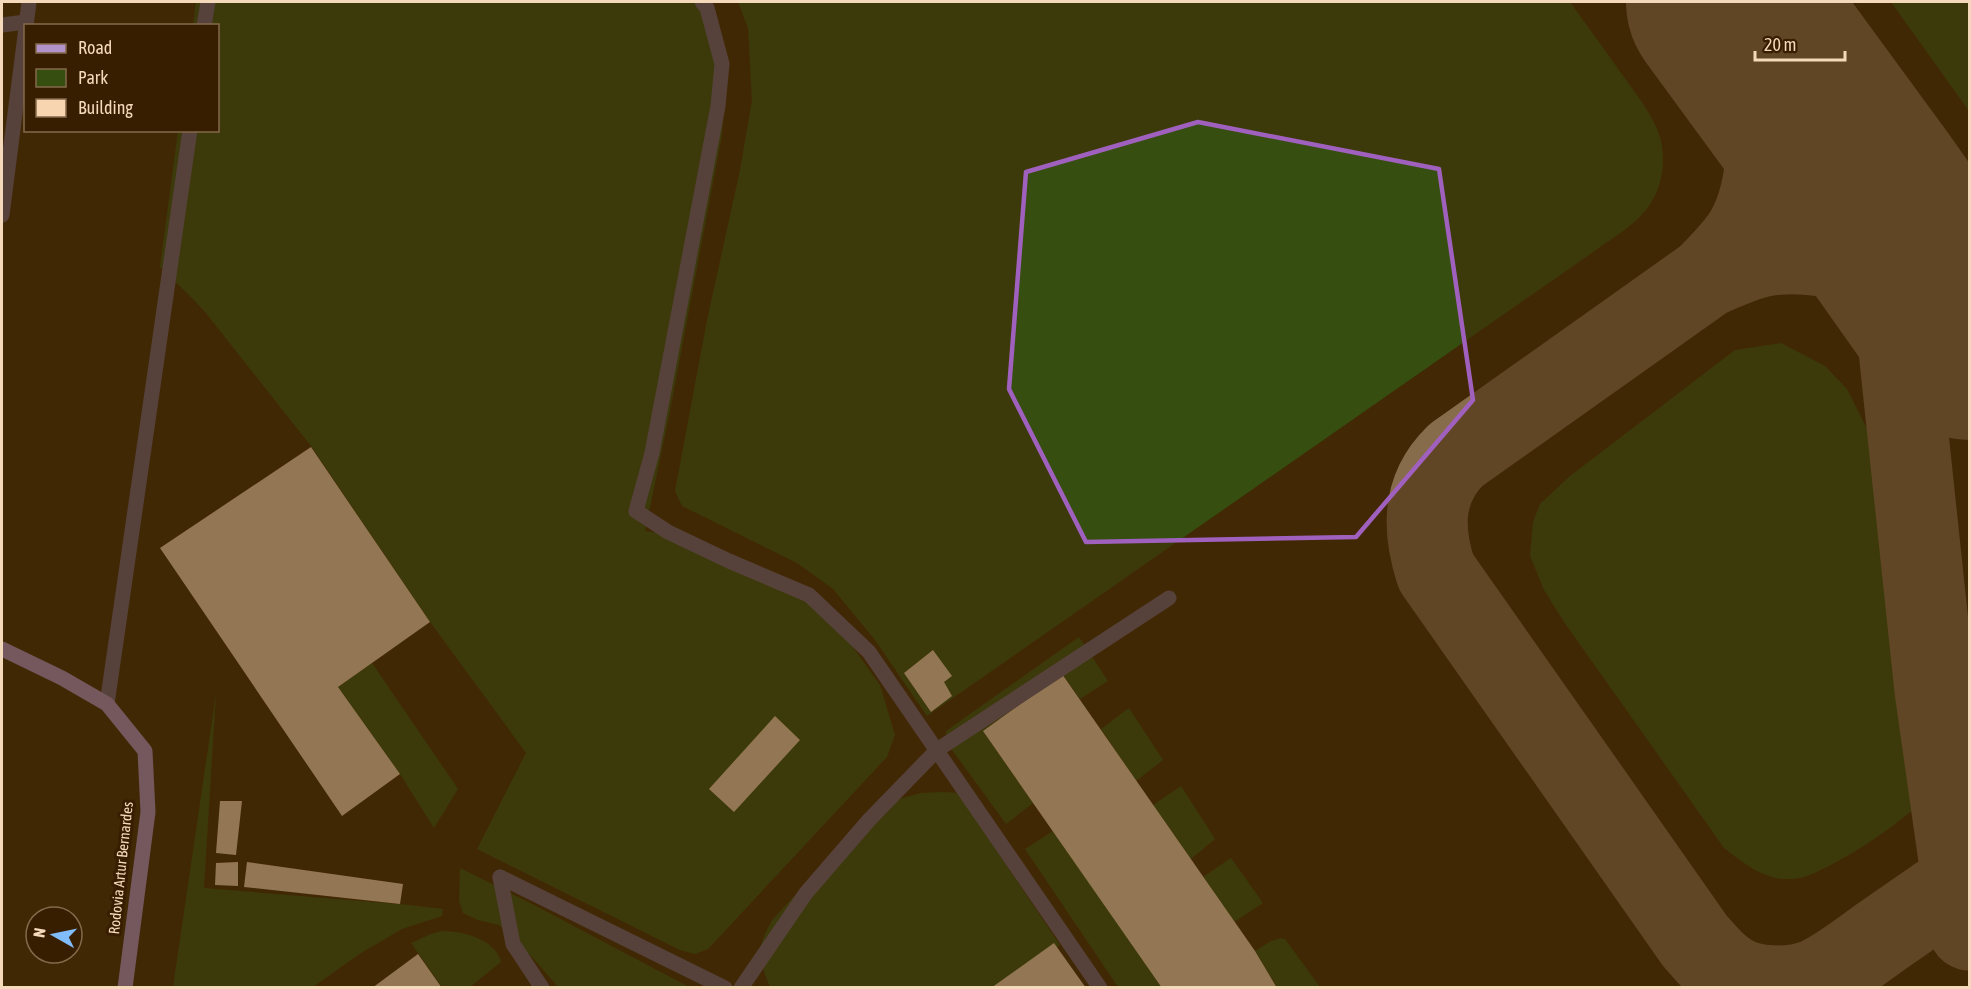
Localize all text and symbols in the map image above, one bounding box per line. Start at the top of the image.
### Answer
legend [24,24,219,132]
scale bar [1755,24,1845,62]
text: 20 m [1764,34,1796,55]
text: Road [78,37,112,58]
text: Park [78,67,108,88]
text: Building [78,97,133,118]
street label: Rodovia Artur Bernardes [105,801,136,935]
north arrow [24,905,84,965]
text: N [30,927,49,939]

